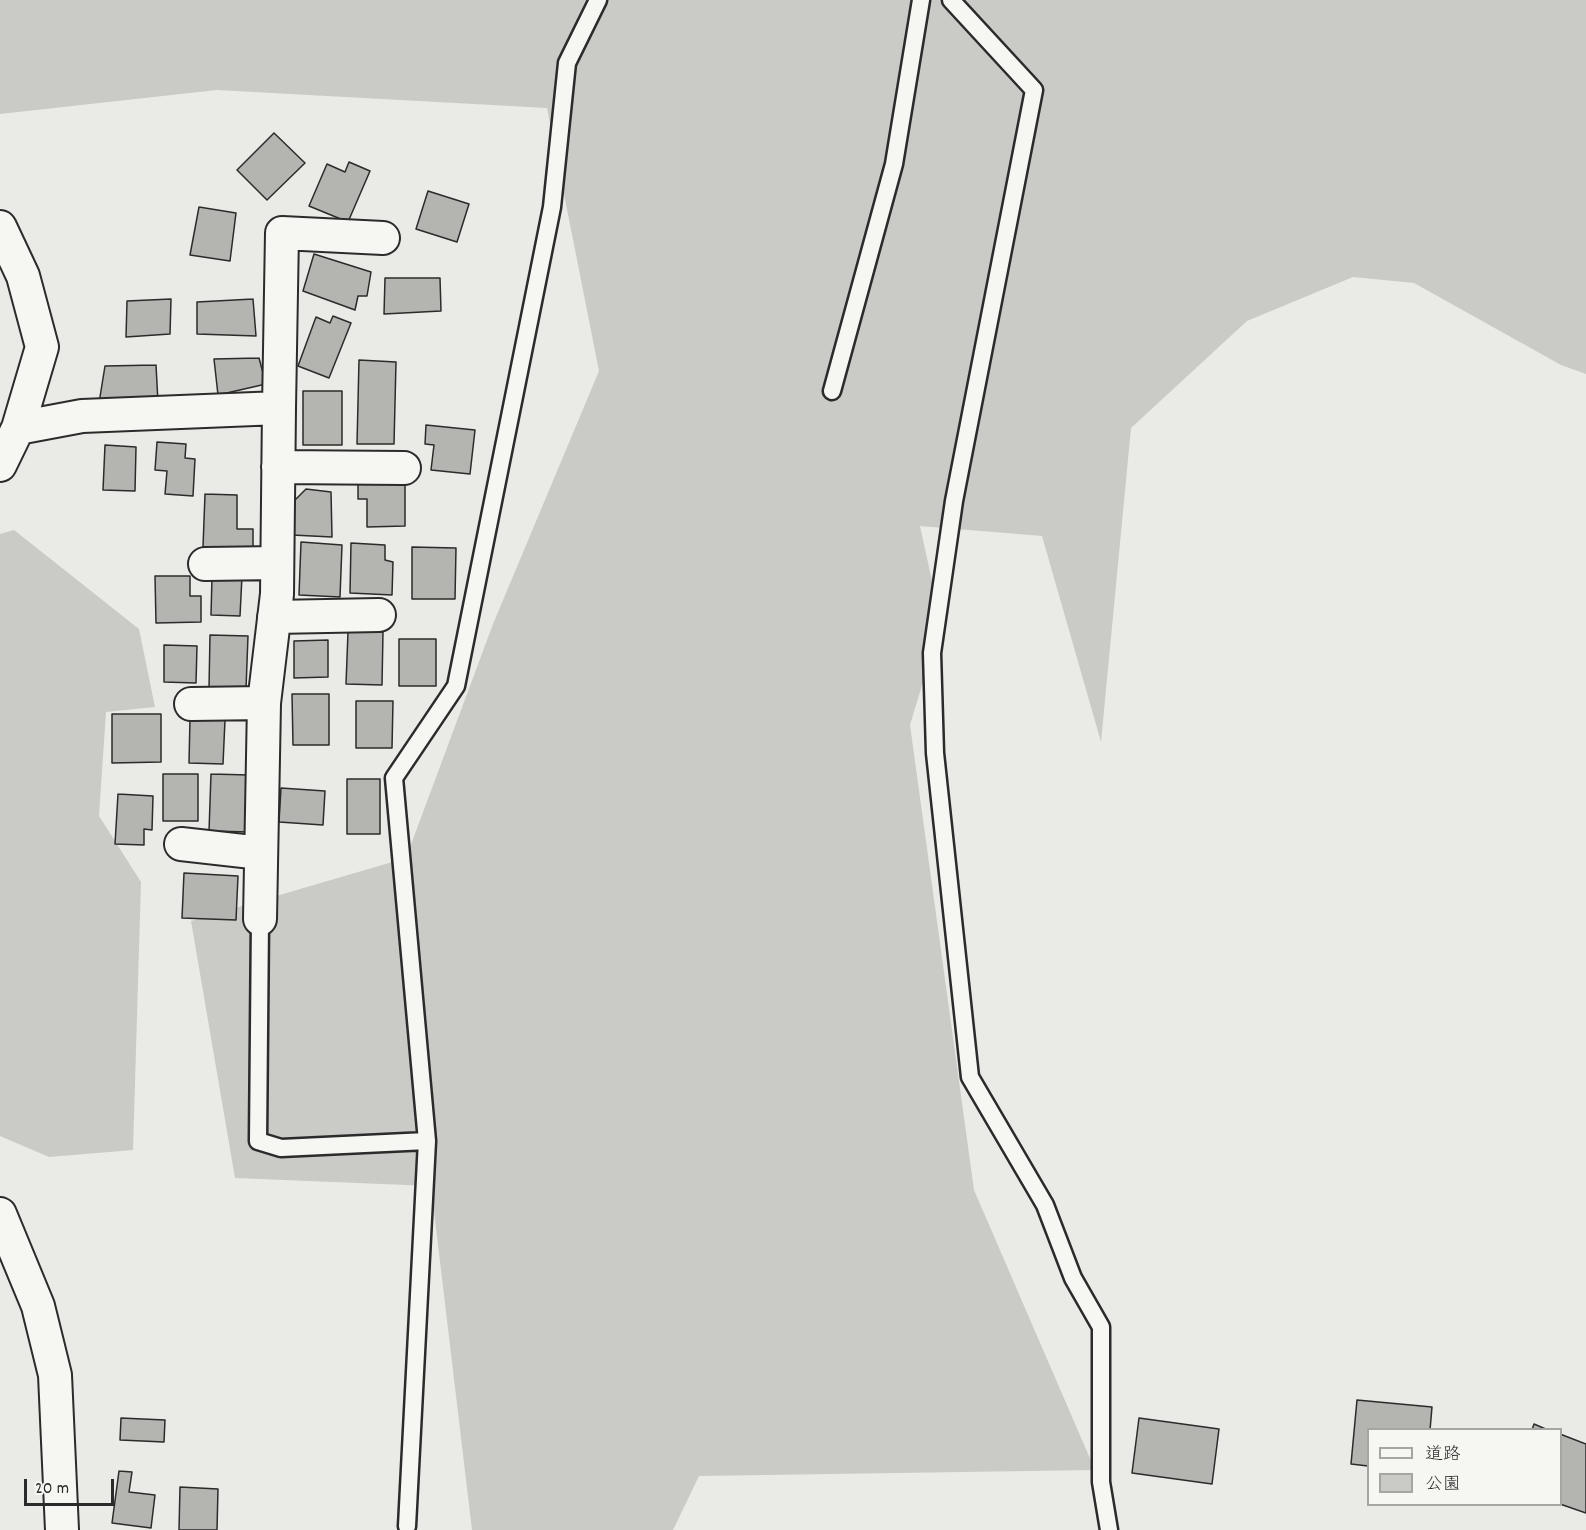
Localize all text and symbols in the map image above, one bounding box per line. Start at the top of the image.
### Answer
legend [1367,1428,1562,1506]
text: 道路 [1425,1443,1461,1468]
scale bar [27,1467,117,1505]
text: 公園 [1425,1473,1461,1498]
text: 20 m [35,1477,69,1502]

